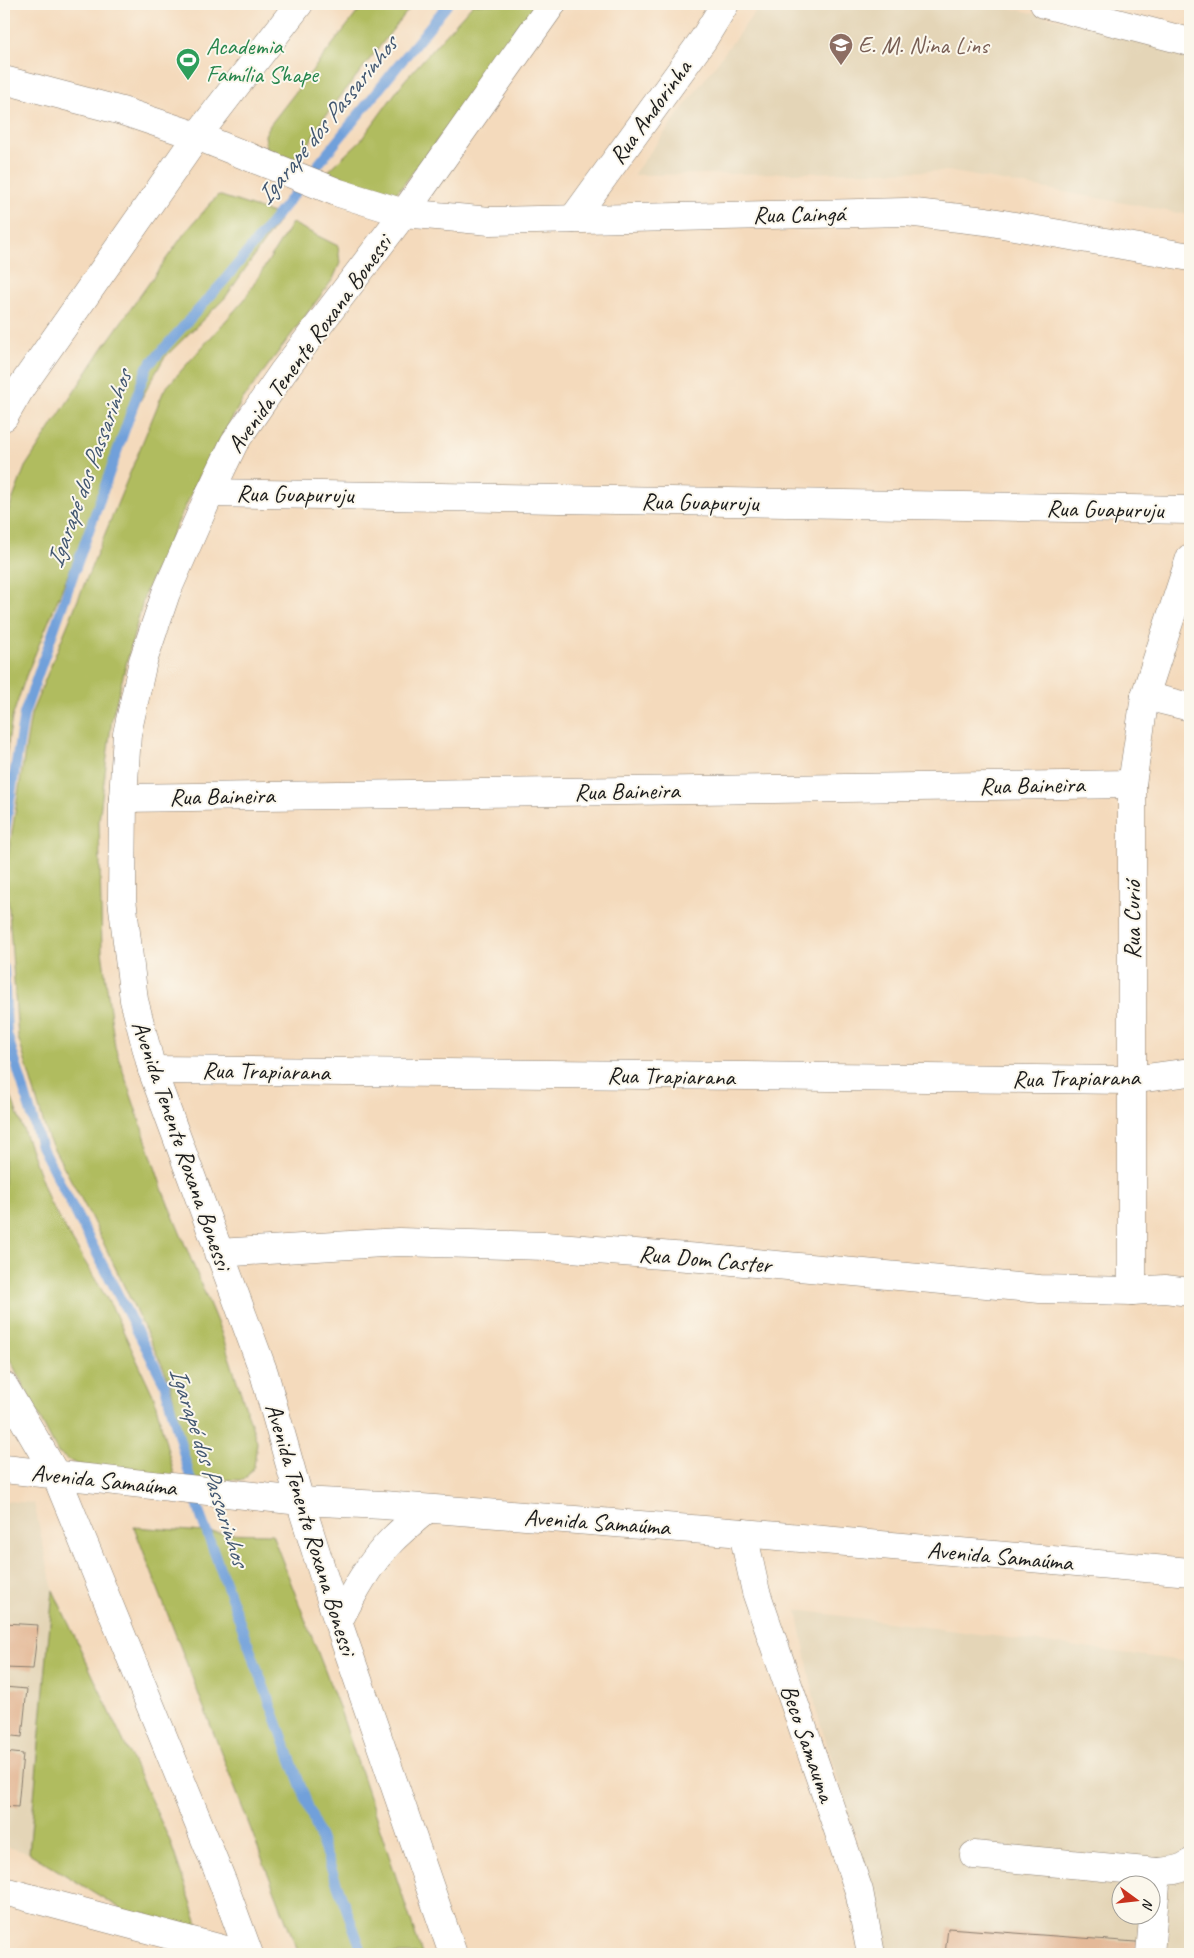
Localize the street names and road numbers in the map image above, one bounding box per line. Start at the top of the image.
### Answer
street label: Rua Andorinha [602,53,699,170]
street label: Rua Caingá [753,198,848,230]
street label: Avenida Tenente Roxana Bonessi [220,227,400,459]
street label: Rua Guapuruju [236,478,356,510]
street label: Rua Guapuruju [641,486,761,518]
street label: Rua Guapuruju [1046,493,1166,525]
street label: Rua Baineira [979,769,1086,801]
street label: Rua Baineira [574,775,681,807]
street label: Rua Baineira [169,780,276,812]
street label: Rua Curió [1117,877,1147,959]
street label: Avenida Tenente Roxana Bonessi [125,1017,240,1277]
street label: Rua Trapiarana [202,1055,332,1087]
street label: Rua Trapiarana [607,1060,737,1092]
street label: Rua Trapiarana [1012,1062,1142,1094]
street label: Rua Dom Caster [638,1238,775,1280]
street label: Avenida Tenente Roxana Bonessi [258,1400,365,1662]
street label: Avenida Samaúma [30,1457,180,1503]
street label: Avenida Samaúma [523,1502,672,1542]
street label: Avenida Samaúma [926,1535,1075,1577]
street label: Beco Samauma [774,1680,843,1808]

